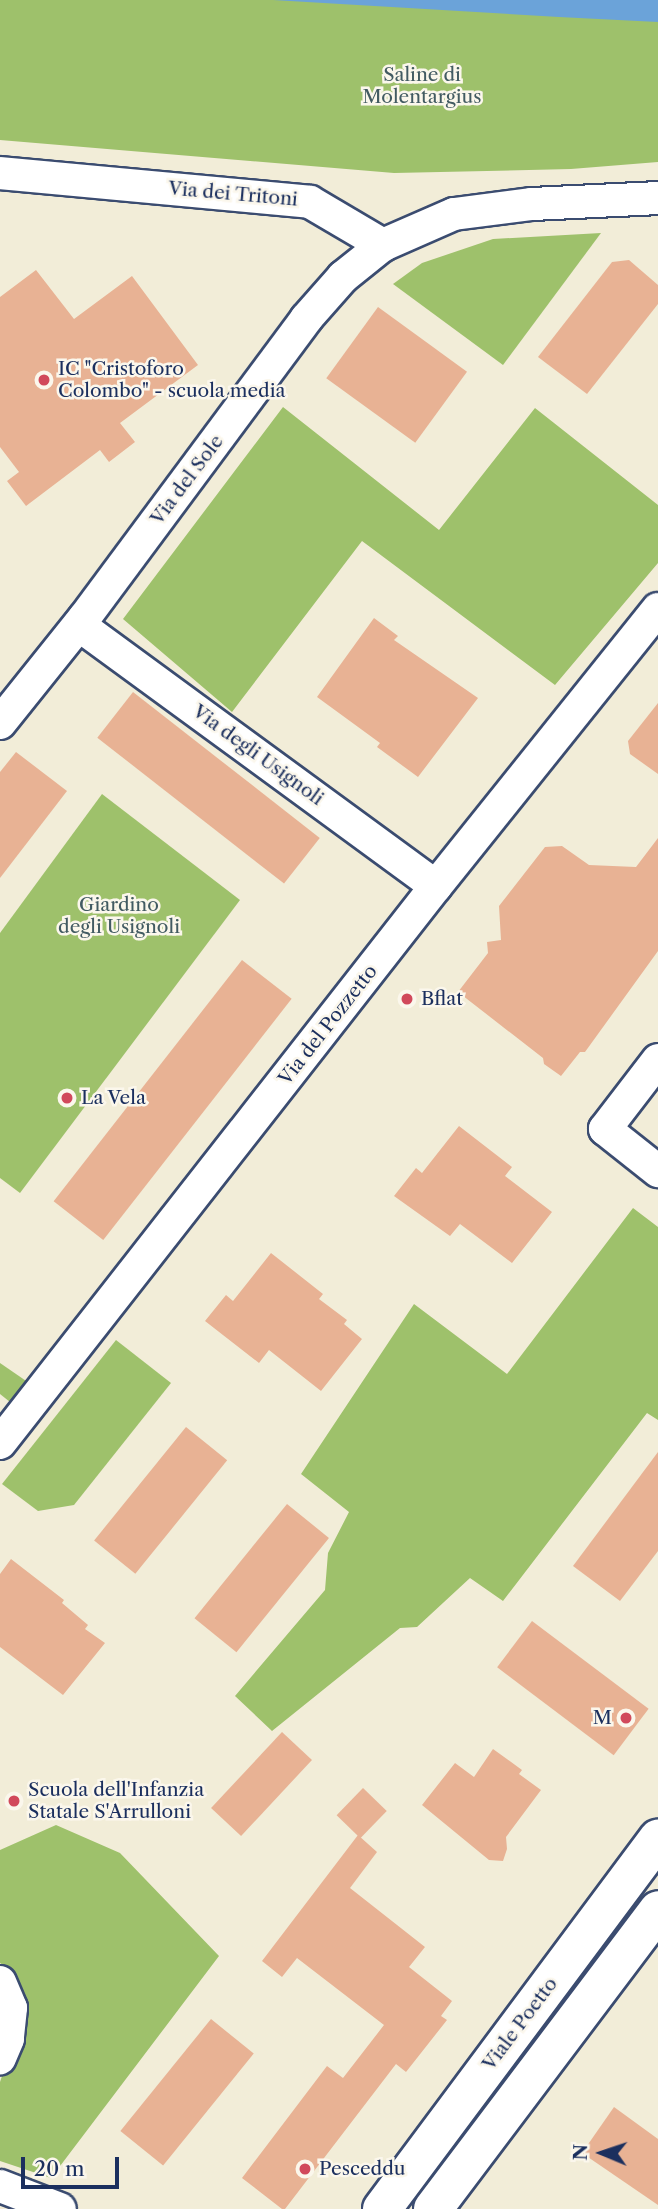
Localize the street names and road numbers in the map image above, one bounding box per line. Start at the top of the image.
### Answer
street label: Via dei Tritoni [167,177,299,211]
street label: Via del Sole [146,430,228,530]
street label: Via degli Usignoli [188,700,328,810]
street label: Via del Pozzetto [274,960,382,1090]
street label: Viale Poetto [478,1973,562,2075]

